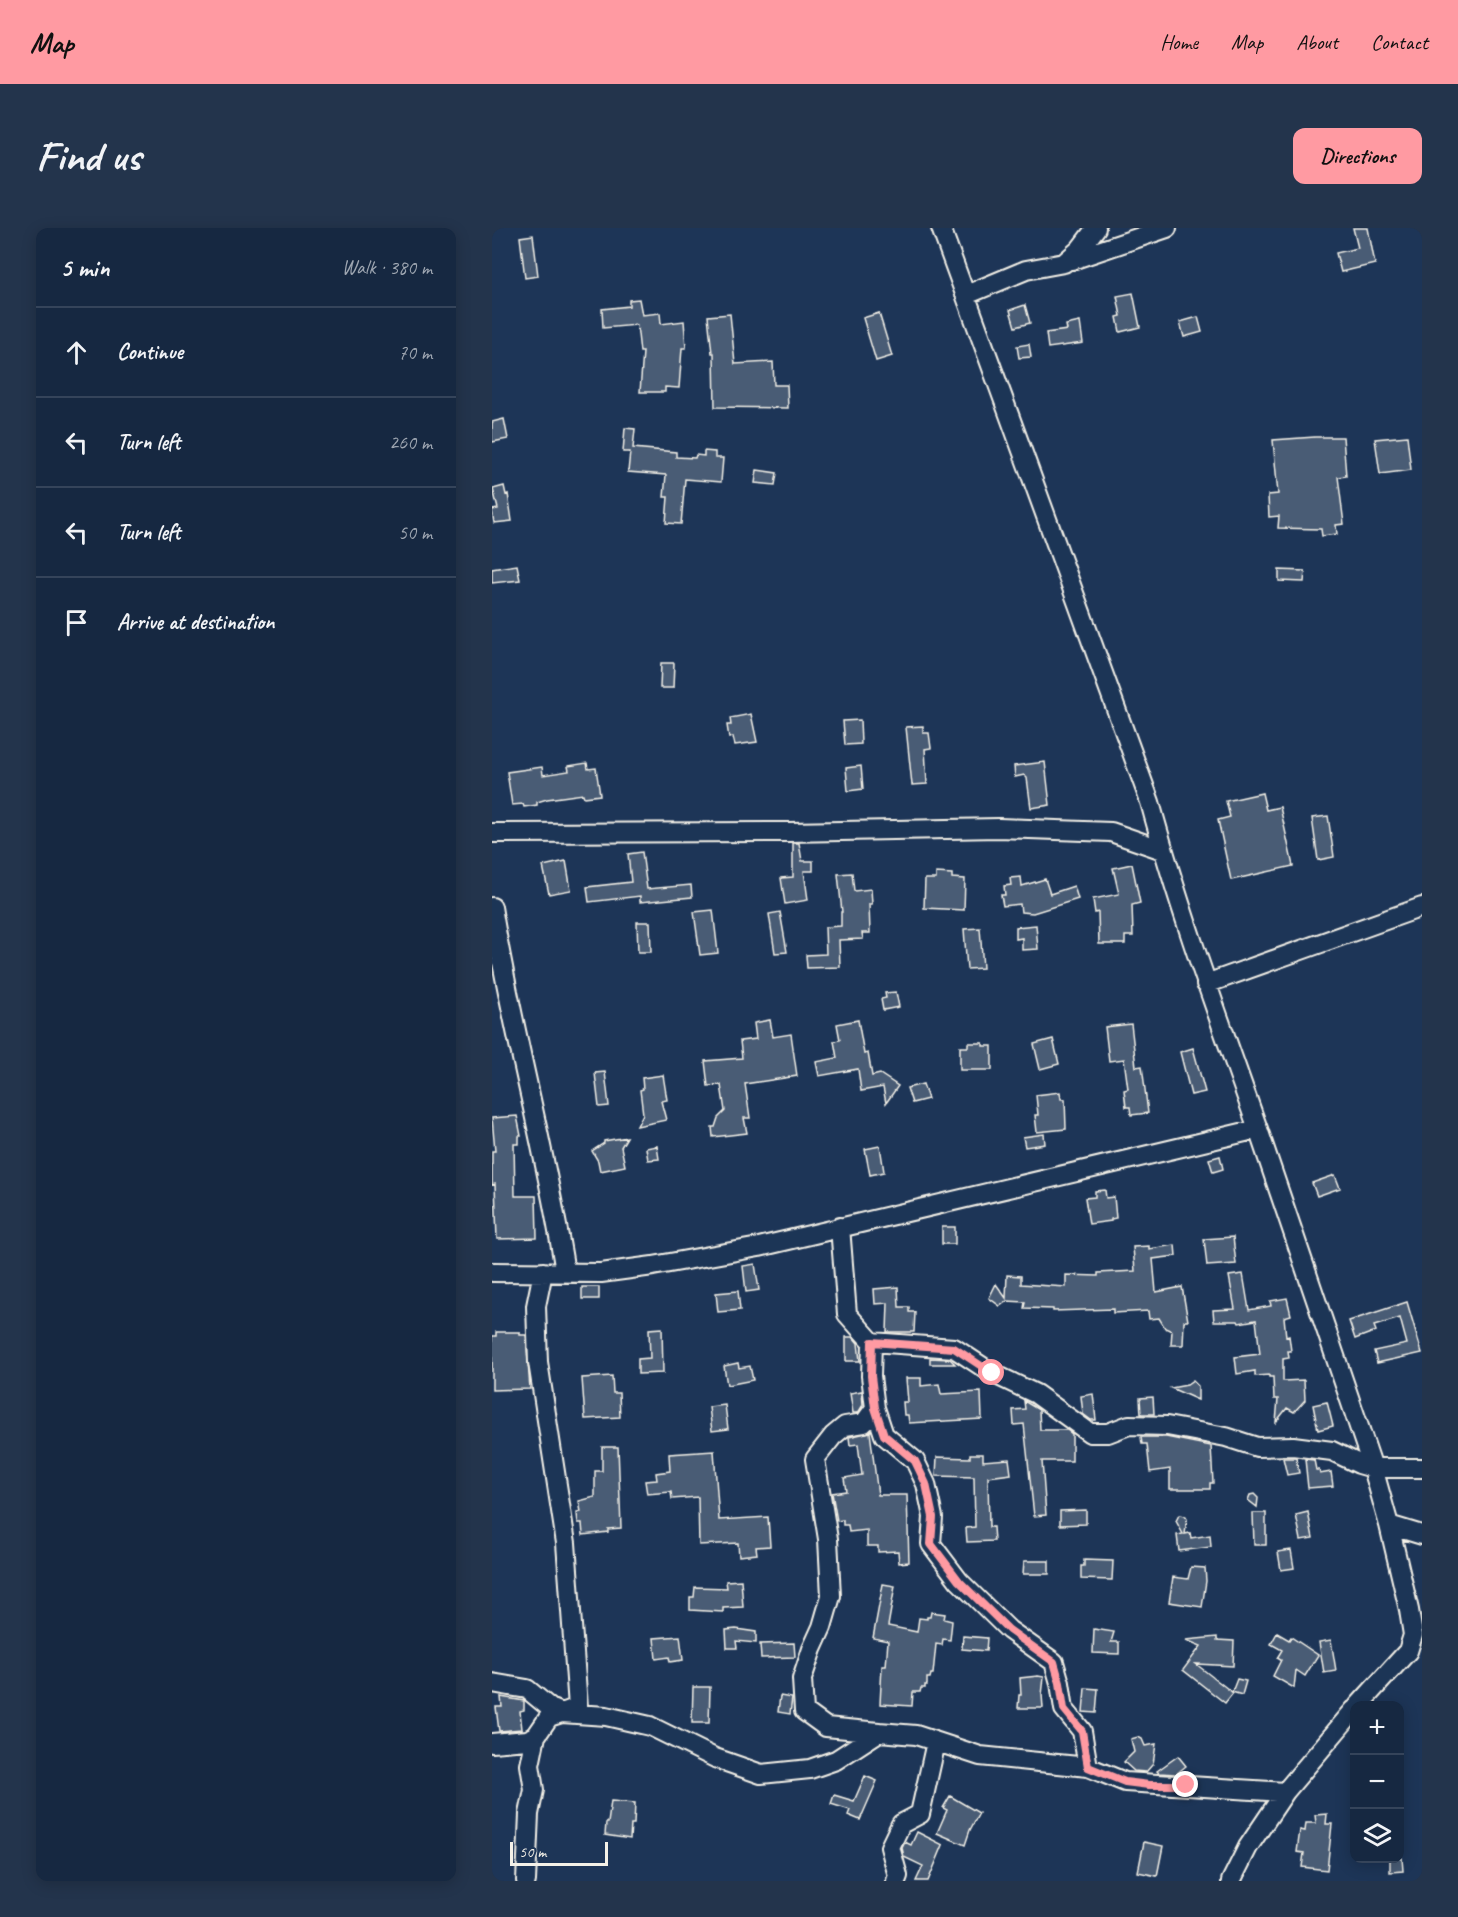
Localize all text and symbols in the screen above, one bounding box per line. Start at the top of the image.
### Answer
text: Map [30,25,73,60]
text: Home [1160,29,1198,55]
text: Map [1231,29,1263,55]
text: About [1296,29,1338,55]
text: Contact [1371,29,1428,55]
button: Directions [1293,128,1422,184]
text: Find us [36,130,141,183]
text: 5 min [60,251,109,284]
text: Walk · 380 m [342,255,432,280]
icon: ahead [60,336,93,369]
text: Continue [117,338,183,366]
text: 70 m [398,340,432,365]
icon: left [60,426,93,459]
text: Turn left [117,428,181,456]
text: 260 m [389,430,432,455]
icon: left [60,516,93,549]
text: Turn left [117,518,181,546]
text: 50 m [398,520,432,545]
icon: arrive [60,606,93,639]
text: Arrive at destination [117,608,274,636]
route start [978,1359,1004,1385]
map controls [1350,1701,1404,1863]
button: + [1350,1701,1404,1755]
button: − [1350,1755,1404,1809]
route end [1172,1771,1198,1797]
button: layers [1350,1809,1404,1863]
scale bar [510,1839,608,1866]
text: 50 m [519,1842,546,1862]

